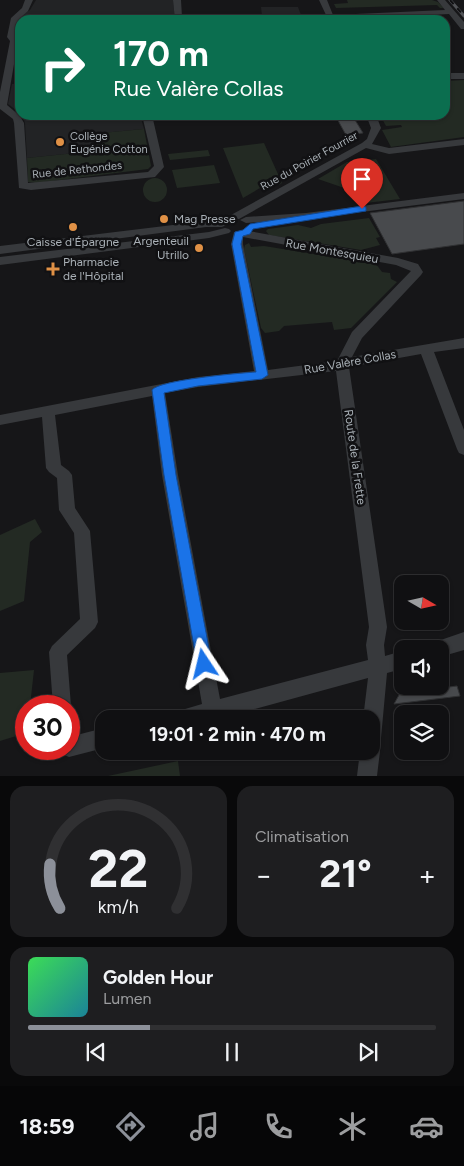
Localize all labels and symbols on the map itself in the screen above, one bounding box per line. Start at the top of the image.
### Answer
street label: Rue du Poirier Fourrier [258,129,360,193]
place label: Collège Eugénie Cotton [70,130,148,156]
marker: Collège Eugénie Cotton [54,136,66,148]
pin [341,158,383,209]
street label: Rue de Rethondes [31,159,123,181]
place label: Mag Presse [174,212,236,226]
marker: Mag Presse [158,213,170,225]
marker: Caisse d'Épargne [67,221,79,233]
place label: Argenteuil Utrillo [133,234,189,262]
place label: Caisse d'Épargne [27,235,120,249]
street label: Rue Montesquieu [285,236,379,266]
marker: Argenteuil Utrillo [193,242,205,254]
place label: Pharmacie de l'Hôpital [63,255,124,283]
marker: Pharmacie de l'Hôpital [47,263,59,275]
street label: Rue Valère Collas [303,347,397,377]
street label: Route de la Frette [341,408,369,506]
north arrow [394,575,449,630]
position arrow [177,637,229,689]
speed limit sign: 30 [15,695,80,760]

